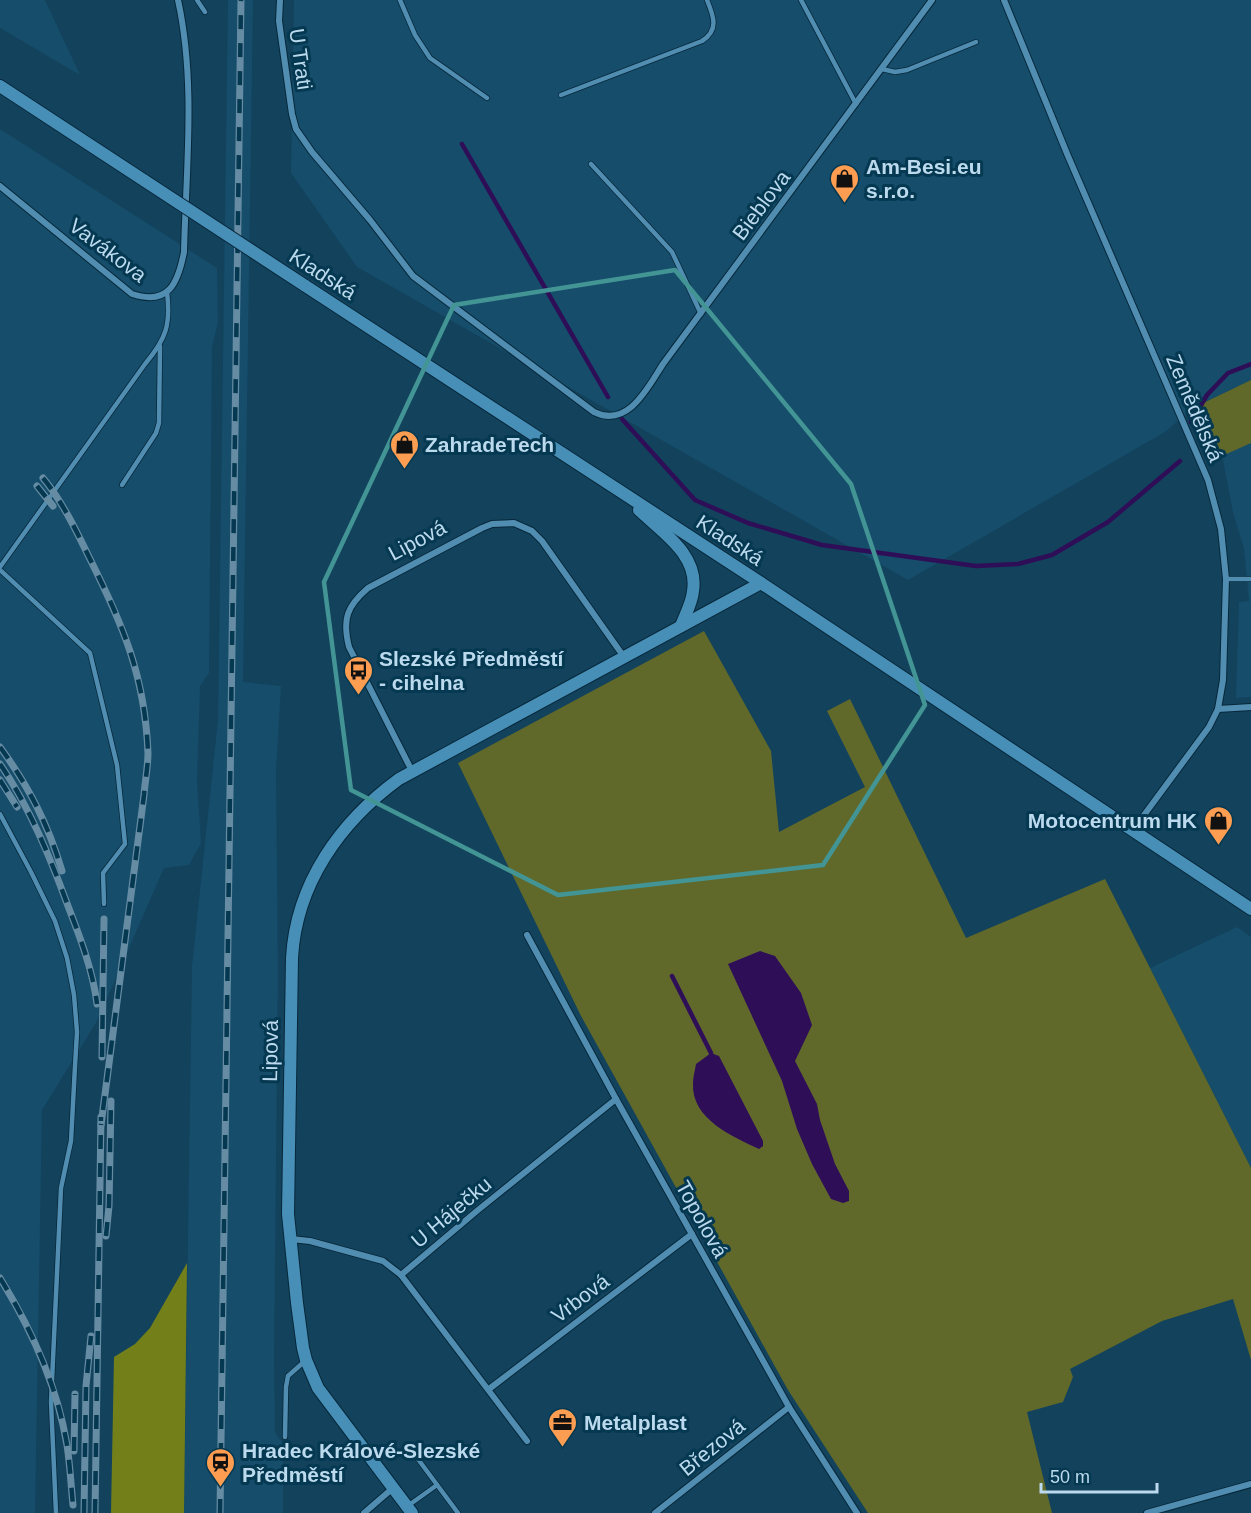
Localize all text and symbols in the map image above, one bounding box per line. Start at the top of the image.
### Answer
street label: U Trati [285,27,317,91]
place label: Am-Besi.eu s.r.o. [866,155,982,202]
shop icon: Am-Besi.eu s.r.o. [829,162,861,204]
street label: Bieblova [728,166,795,244]
street label: Vavákova [65,214,151,287]
street label: Kladská [285,244,361,304]
street label: Zemědělská [1162,351,1228,465]
shop icon: ZahradeTech [388,428,420,470]
place label: ZahradeTech [425,433,554,456]
street label: Kladská [692,510,768,570]
street label: Lipová [384,515,450,565]
place label: Slezské Předměstí - cihelna [379,647,565,694]
bus stop icon: Slezské Předměstí - cihelna [342,654,374,696]
shop icon: Motocentrum HK [1202,804,1234,846]
place label: Motocentrum HK [1028,809,1197,832]
street label: Lipová [258,1020,282,1082]
street label: U Háječku [407,1172,495,1252]
street label: Topolová [672,1177,733,1262]
street label: Vrbová [547,1269,613,1327]
office icon: Metalplast [547,1406,579,1448]
place label: Metalplast [584,1411,687,1434]
street label: Březová [675,1414,749,1480]
place label: Hradec Králové-Slezské Předměstí [242,1439,480,1486]
station icon: Hradec Králové-Slezské Předměstí [205,1446,237,1488]
scale bar [1041,1456,1156,1494]
text: 50 m [1050,1467,1090,1487]

